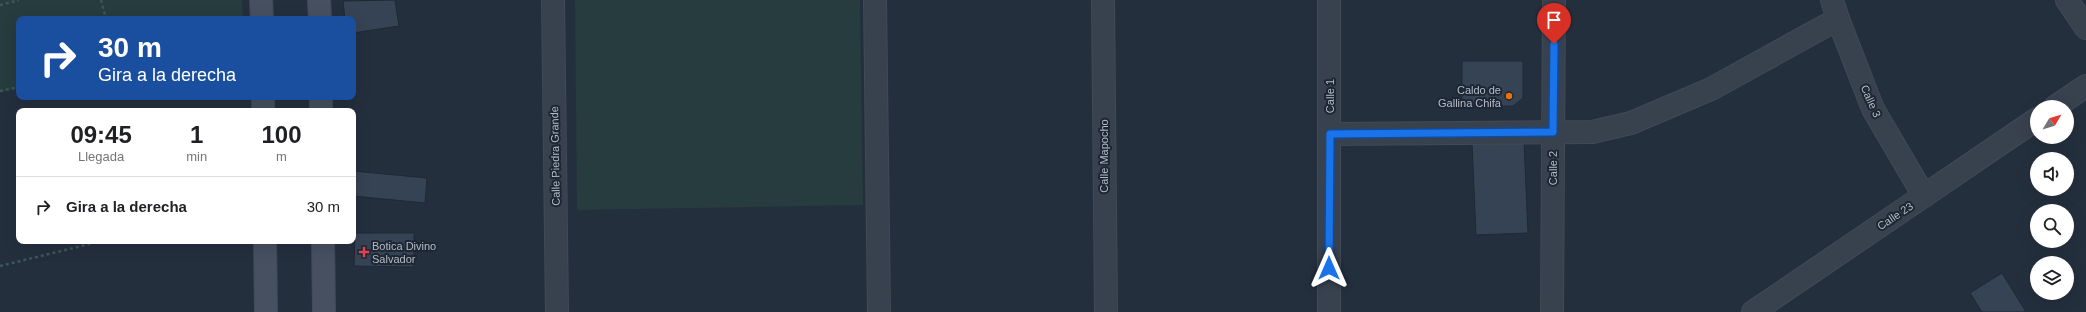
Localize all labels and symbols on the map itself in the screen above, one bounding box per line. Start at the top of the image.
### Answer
pin [1537,3,1571,44]
street label: Calle 1 [1324,79,1336,113]
street label: Calle 3 [1859,83,1883,119]
place label: Caldo de Gallina Chifa [1438,84,1502,109]
marker: Caldo de Gallina Chifa [1504,91,1514,101]
north arrow [2030,100,2074,144]
street label: Calle Piedra Grande [548,106,562,206]
street label: Calle Mapocho [1098,119,1110,193]
street label: Calle 2 [1547,151,1559,185]
street label: Calle 23 [1875,200,1915,232]
place label: Botica Divino Salvador [372,240,436,265]
marker: Botica Divino Salvador [359,247,369,257]
position arrow [1308,247,1350,289]

